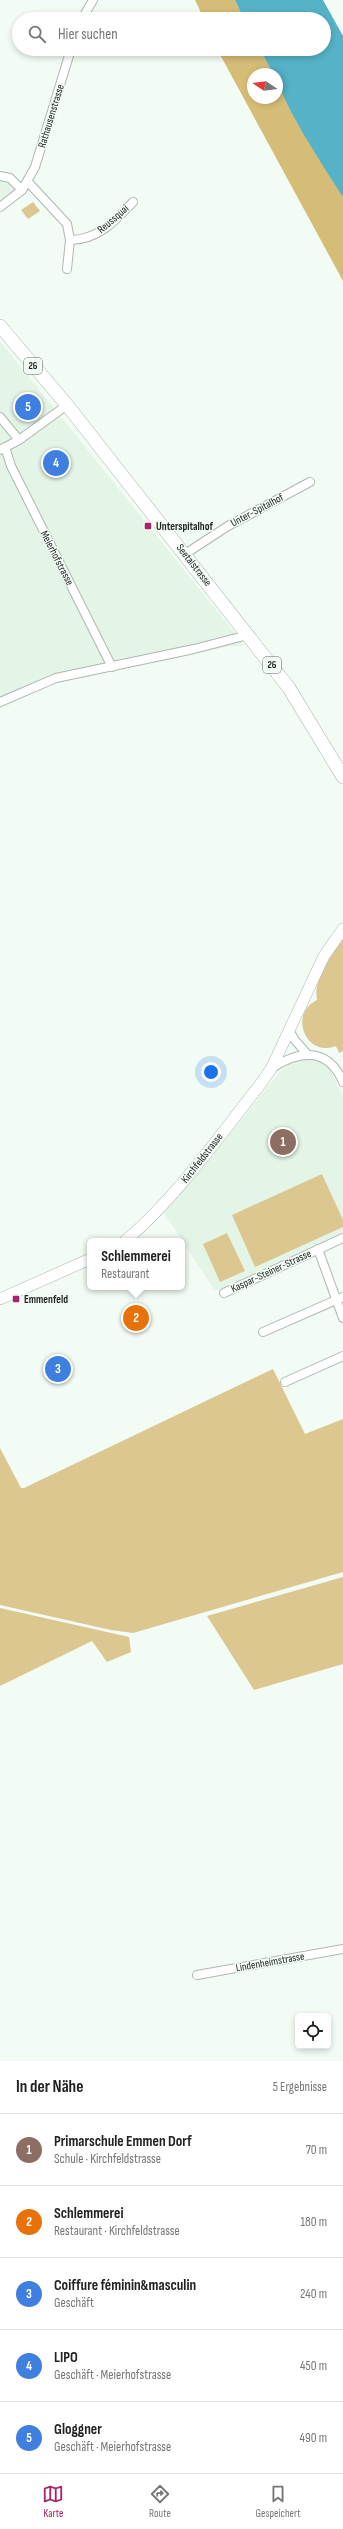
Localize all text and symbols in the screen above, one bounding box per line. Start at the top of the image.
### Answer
search box [12,12,331,56]
icon: search [26,23,48,45]
text: Hier suchen [58,25,118,44]
north arrow [247,68,283,104]
street label: Rathausenstrasse [35,83,67,149]
street label: Reussquai [95,202,131,236]
road number: 26 [24,358,42,374]
pin: 5 [15,392,41,422]
pin: 4 [43,448,69,478]
street label: Unter-Spitalhof [228,490,287,529]
place label: Unterspitalhof [156,520,214,533]
marker: Unterspitalhof [143,521,153,531]
street label: Meierhofstrasse [38,528,76,588]
street label: Seetalstrasse [174,541,214,589]
road number: 26 [263,657,281,673]
your location [201,1062,221,1082]
pin: 1 [270,1127,296,1157]
street label: Kirchfeldstrasse [178,1130,226,1186]
popup [87,1238,185,1290]
text: Schlemmerei [101,1247,171,1266]
street label: Kaspar-Steiner-Strasse [229,1247,313,1295]
text: Restaurant [101,1266,150,1282]
place label: Emmenfeld [24,1293,68,1306]
marker: Emmenfeld [11,1294,21,1304]
pin: 2 [123,1303,149,1333]
pin: 3 [45,1354,71,1384]
street label: Lindenheimstrasse [235,1950,305,1974]
map controls [295,2013,331,2049]
button: locate [295,2013,331,2049]
text: In der Nähe [16,2077,83,2097]
text: 5 Ergebnisse [273,2079,327,2095]
text: Primarschule Emmen Dorf [54,2132,192,2151]
text: 1 [26,2142,32,2158]
text: 70 m [306,2142,327,2158]
text: Schule · Kirchfeldstrasse [54,2151,161,2167]
text: Schlemmerei [54,2204,123,2223]
text: 2 [26,2214,32,2230]
text: 180 m [301,2214,327,2230]
text: Restaurant · Kirchfeldstrasse [54,2223,180,2239]
text: Coiffure féminin&masculin [54,2276,196,2295]
text: 3 [26,2286,32,2302]
text: 240 m [300,2286,327,2302]
text: Geschäft [54,2295,94,2311]
text: LIPO [54,2348,78,2367]
text: 4 [26,2358,32,2374]
text: 450 m [300,2358,327,2374]
text: Geschäft · Meierhofstrasse [54,2367,171,2383]
text: Gloggner [54,2420,102,2439]
text: 5 [26,2430,32,2446]
text: 490 m [300,2430,327,2446]
text: Geschäft · Meierhofstrasse [54,2439,171,2455]
tab: Karte [42,2483,64,2520]
tab: Route [149,2483,171,2520]
tab: Gespeichert [256,2483,301,2520]

